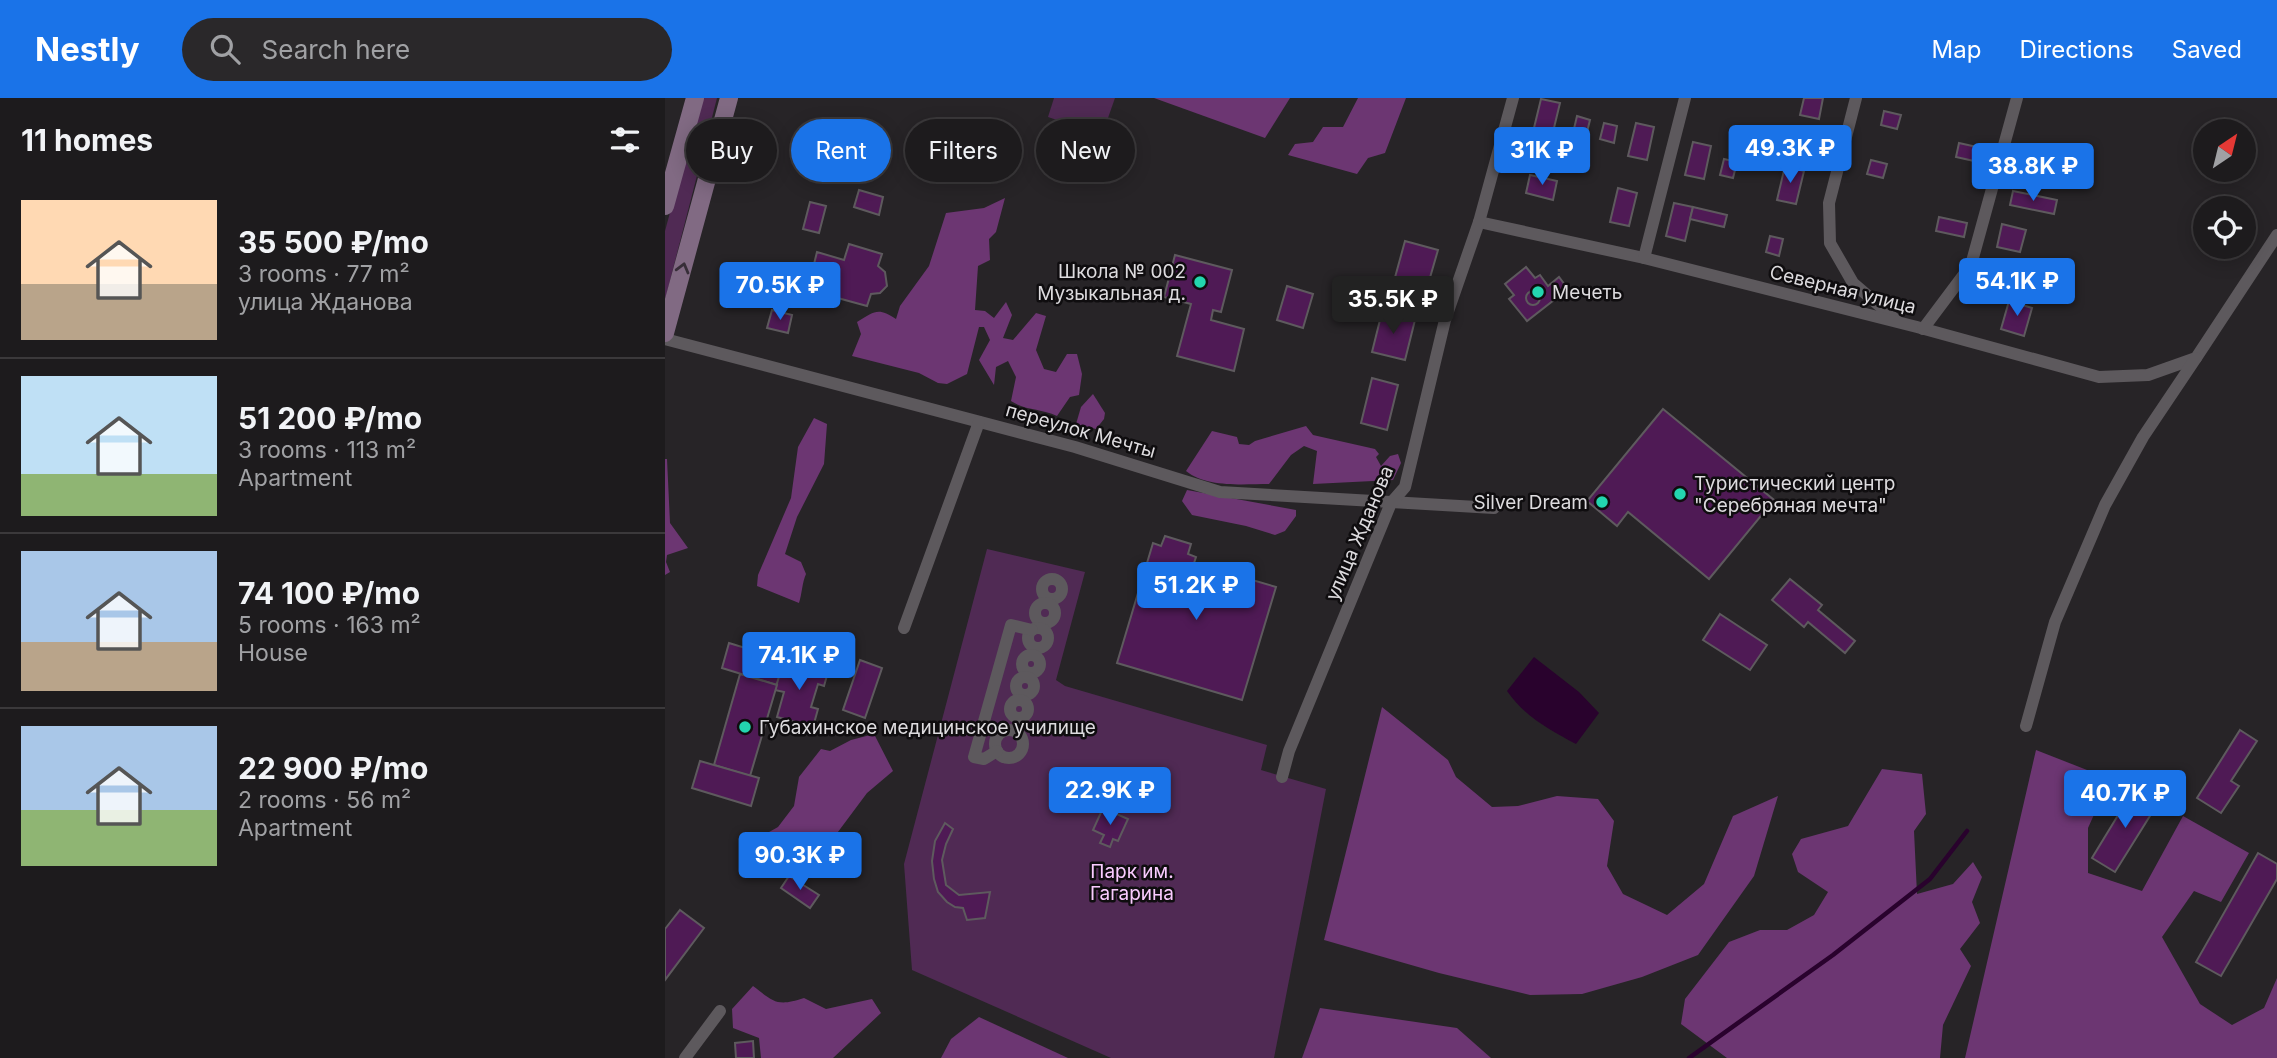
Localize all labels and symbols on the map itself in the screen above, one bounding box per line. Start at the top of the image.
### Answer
north arrow [2193,119,2256,182]
pin: 49.3K ₽ [1725,126,1855,185]
pin: 31K ₽ [1493,127,1591,187]
pin: 38.8K ₽ [1968,144,2098,203]
pin: 54.1K ₽ [1952,258,2082,318]
place label: Школа № 002 Музыкальная д. [1037,260,1186,305]
street label: Северная улица [1767,260,1919,319]
one-way arrow [675,262,689,274]
pin: 70.5K ₽ [715,262,845,322]
marker: Школа № 002 Музыкальная д. [1192,274,1208,290]
pin: 35.5K ₽ [1328,276,1458,336]
place label: Мечеть [1552,281,1622,304]
marker: Мечеть [1530,284,1546,300]
street label: переулок Мечты [1003,398,1158,463]
street label: улица Жданова [1321,462,1398,604]
place label: Туристический центр "Серебряная мечта" [1694,472,1895,517]
marker: Туристический центр "Серебряная мечта" [1672,486,1688,502]
place label: Silver Dream [1474,491,1588,514]
marker: Silver Dream [1594,494,1610,510]
pin: 51.2K ₽ [1131,562,1261,622]
pin: 74.1K ₽ [734,632,864,692]
place label: Губахинское медицинское училище [759,716,1096,739]
marker: Губахинское медицинское училище [737,719,753,735]
pin: 22.9K ₽ [1045,768,1175,827]
pin: 40.7K ₽ [2060,770,2190,830]
pin: 90.3K ₽ [735,832,865,892]
park label: Парк им. Гагарина [1090,860,1174,905]

